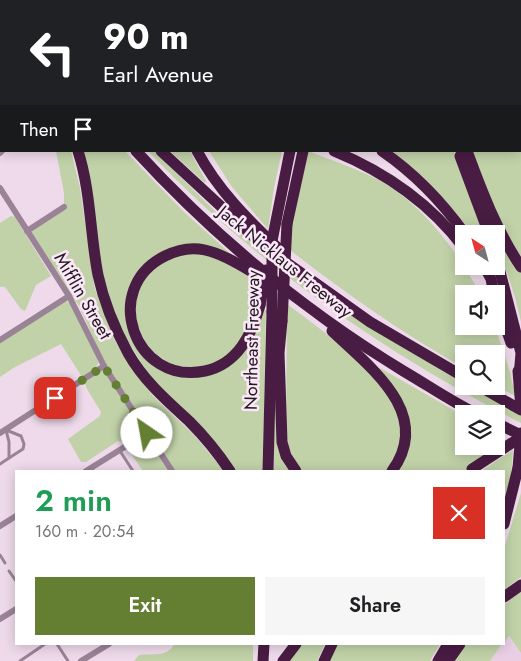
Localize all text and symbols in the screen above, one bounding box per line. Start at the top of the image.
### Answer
text: 90 m [103,12,189,62]
icon: left [20,20,85,85]
text: Earl Avenue [103,58,213,90]
icon: arrive [69,115,97,143]
text: Then [20,116,59,143]
street label: Jack Nicklaus Freeway [211,198,358,325]
north arrow [455,225,505,275]
map controls [455,225,505,455]
street label: Mifflin Street [48,248,119,345]
street label: Northeast Freeway [238,270,266,410]
button: sound [455,285,505,335]
button: search [455,345,505,395]
pin [34,377,76,419]
icon: arrive [41,384,69,412]
button: layers [455,405,505,455]
position arrow [120,406,172,458]
text: 2 min [35,479,112,522]
button: close [433,487,485,539]
text: 160 m · 20:54 [35,520,135,543]
button: Exit [35,577,255,635]
button: Share [265,577,485,635]

